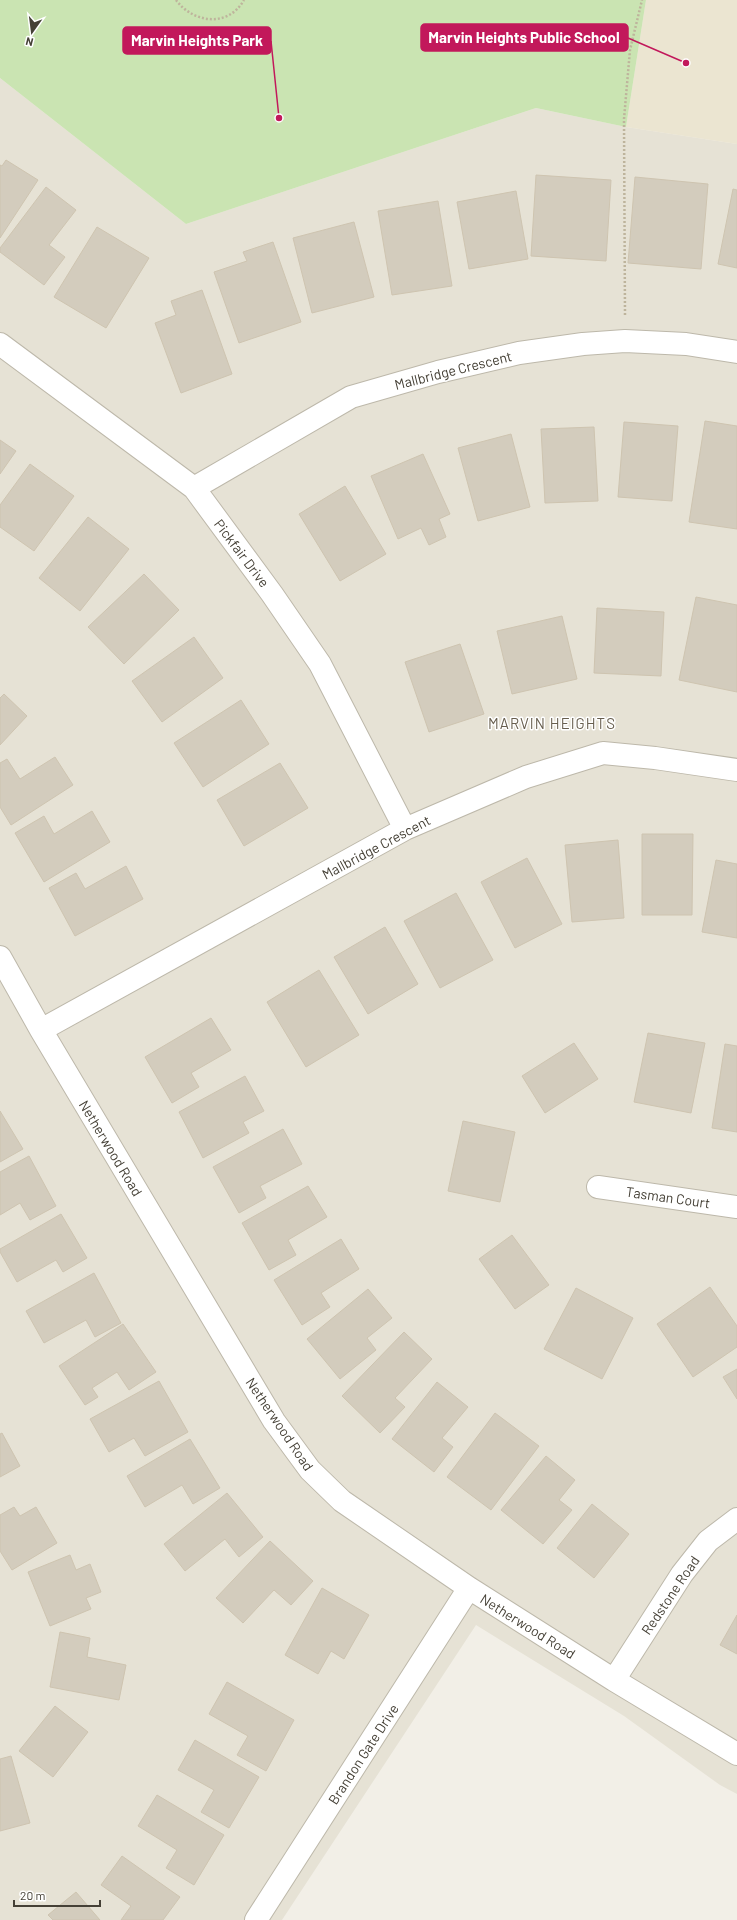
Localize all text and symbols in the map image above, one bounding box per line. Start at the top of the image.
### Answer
north arrow [12,12,52,52]
callout: Marvin Heights Public School [421,24,628,51]
callout: Marvin Heights Park [123,27,271,54]
text: Marvin Heights Public School [428,28,620,46]
text: Marvin Heights Park [131,31,263,49]
text: N [24,35,35,49]
street label: Mallbridge Crescent [393,347,513,393]
street label: Pickfair Drive [211,516,273,590]
district label: MARVIN HEIGHTS [488,714,616,732]
street label: Mallbridge Crescent [319,811,433,883]
street label: Netherwood Road [76,1097,146,1199]
street label: Tasman Court [625,1183,711,1211]
street label: Netherwood Road [243,1374,317,1474]
street label: Redstone Road [637,1552,703,1638]
street label: Netherwood Road [477,1590,579,1662]
street label: Brandon Gate Drive [324,1701,402,1807]
scale bar [14,1882,100,1908]
text: 20 m [20,1888,46,1902]

